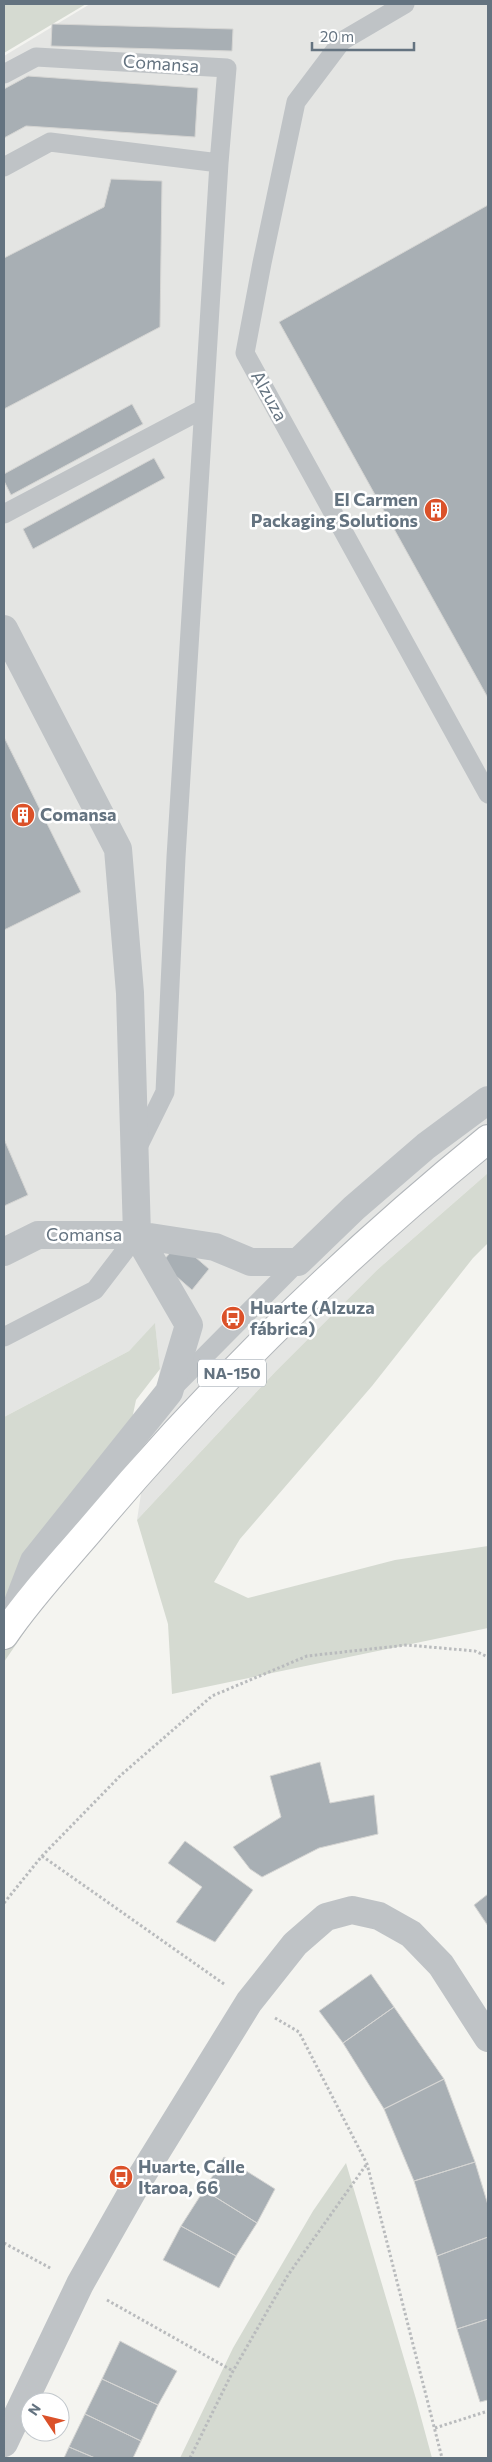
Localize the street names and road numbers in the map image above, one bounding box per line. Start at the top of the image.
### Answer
street label: Comansa [122,49,200,77]
street label: Alzuza [247,366,293,425]
street label: Comansa [46,1223,122,1245]
road number: NA-150 [198,1360,266,1386]

